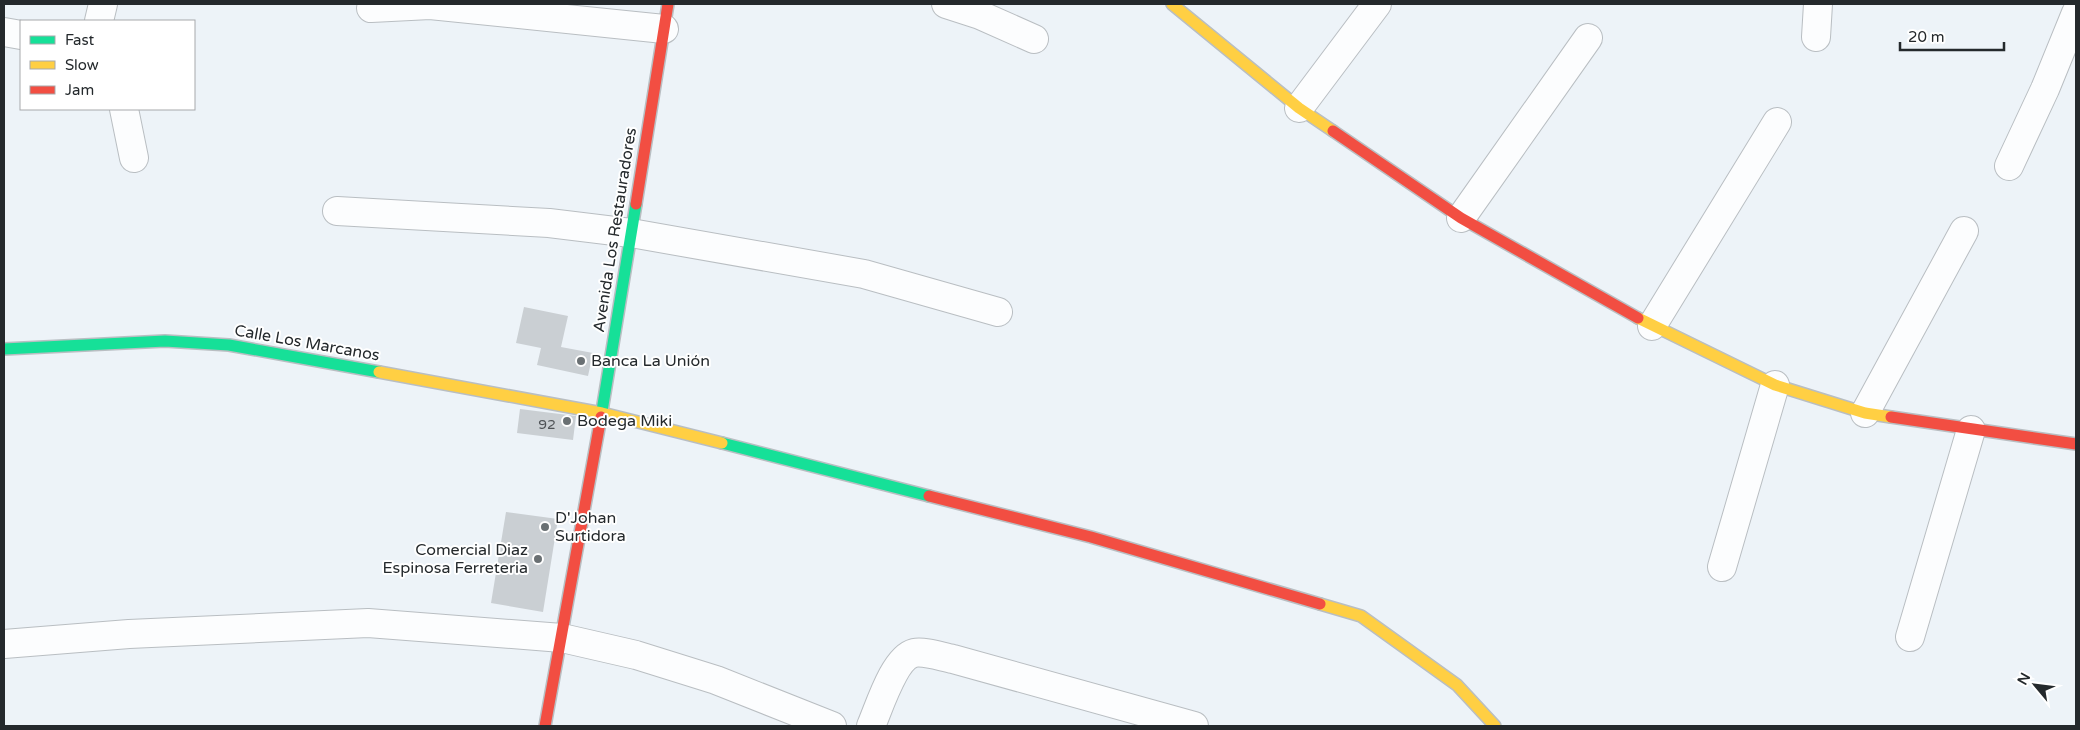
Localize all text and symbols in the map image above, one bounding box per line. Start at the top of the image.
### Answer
legend [20,20,195,110]
scale bar [1900,20,2004,52]
text: 20 m [1908,28,1945,46]
text: Fast [65,31,95,49]
text: Slow [65,56,99,74]
text: Jam [65,81,94,99]
street label: Avenida Los Restauradores [589,126,641,334]
street label: Calle Los Marcanos [233,320,381,366]
place label: Banca La Unión [591,351,710,371]
marker: Banca La Unión [575,355,587,367]
place label: Bodega Miki [577,411,672,431]
marker: Bodega Miki [561,415,573,427]
house number: 92 [538,416,556,433]
place label: D'Johan Surtidora [555,508,626,546]
marker: D'Johan Surtidora [539,521,551,533]
place label: Comercial Diaz Espinosa Ferreteria [382,540,528,578]
marker: Comercial Diaz Espinosa Ferreteria [532,553,544,565]
north arrow [2010,660,2060,710]
text: N [2014,670,2034,688]

